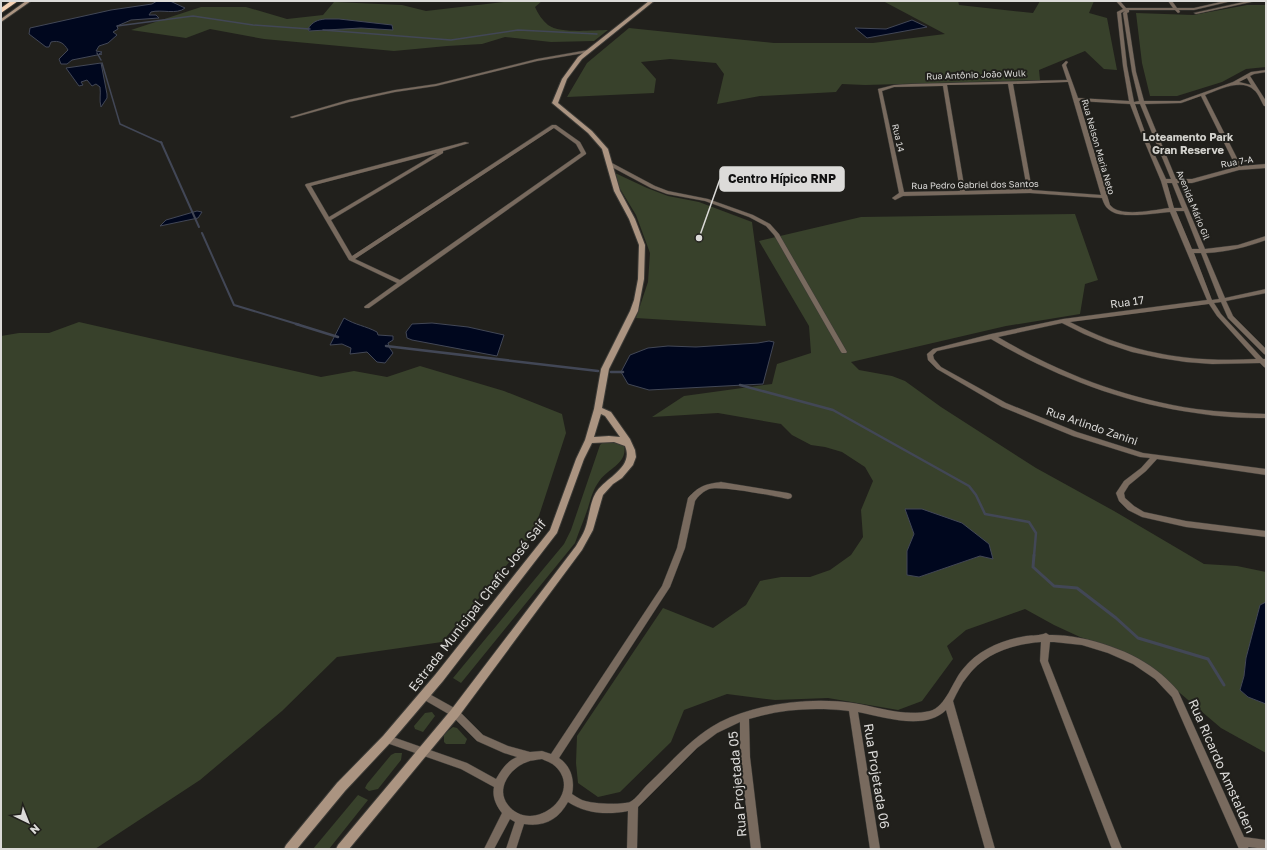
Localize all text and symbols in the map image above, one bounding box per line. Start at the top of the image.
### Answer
street label: Rua Antônio João Wulk [926,67,1026,82]
street label: Rua Nelson Maria Neto [1080,98,1117,196]
street label: Rua 14 [890,123,907,154]
district label: Loteamento Park Gran Reserve [1143,130,1234,156]
street label: Rua 7-A [1220,153,1254,170]
callout: Centro Hípico RNP [720,167,844,191]
street label: Avenida Mário Gil [1174,168,1213,241]
text: Centro Hípico RNP [728,171,836,186]
street label: Rua Pedro Gabriel dos Santos [911,178,1039,191]
street label: Rua 17 [1109,293,1145,310]
street label: Rua Arlindo Zanini [1045,404,1140,447]
street label: Estrada Municipal Chafic José Saif [405,516,549,694]
street label: Rua Ricardo Amstalden [1185,697,1259,835]
street label: Rua Projetada 06 [861,722,893,830]
street label: Rua Projetada 05 [724,730,750,838]
north arrow [8,802,48,842]
text: N [28,822,43,837]

